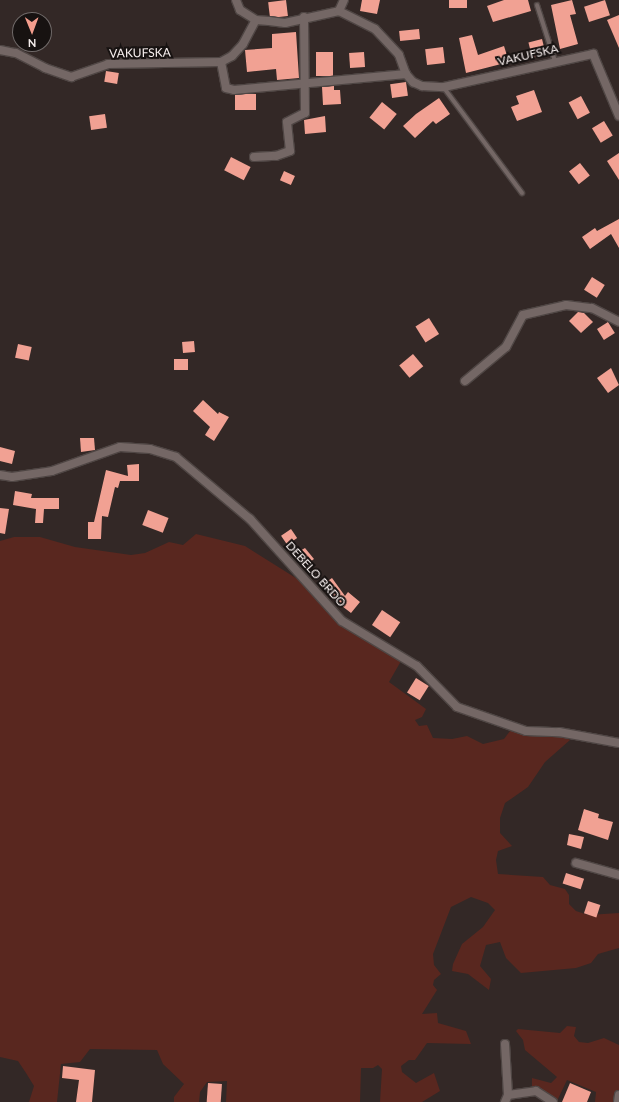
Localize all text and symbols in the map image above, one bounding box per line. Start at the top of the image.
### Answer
north arrow [12,12,52,52]
text: N [28,37,37,50]
street label: VAKUFSKA [496,41,560,69]
street label: VAKUFSKA [109,45,171,61]
street label: DEBELO BRDO [283,538,349,610]

